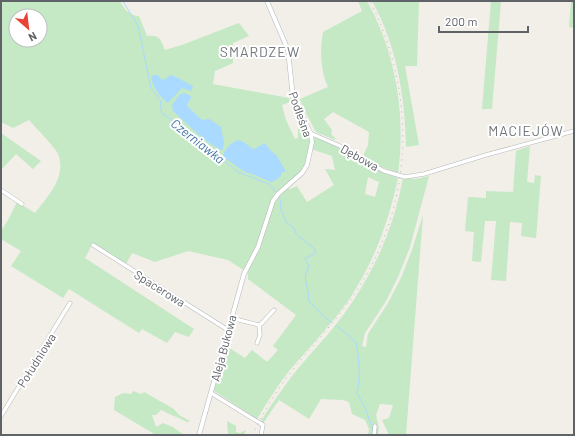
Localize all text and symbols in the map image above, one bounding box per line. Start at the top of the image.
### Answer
north arrow [8,8,48,48]
scale bar [439,8,528,34]
text: 200 m [445,14,477,28]
text: N [27,30,39,45]
district label: SMARDZEW [220,43,300,60]
street label: Podleśna [286,89,316,139]
water label: Czerniawka [168,115,228,167]
district label: MACIEJÓW [488,122,564,139]
street label: Dębowa [339,141,381,173]
street label: Spacerowa [132,267,188,309]
street label: Aleja Bukowa [207,313,239,383]
street label: Południowa [14,330,58,390]

